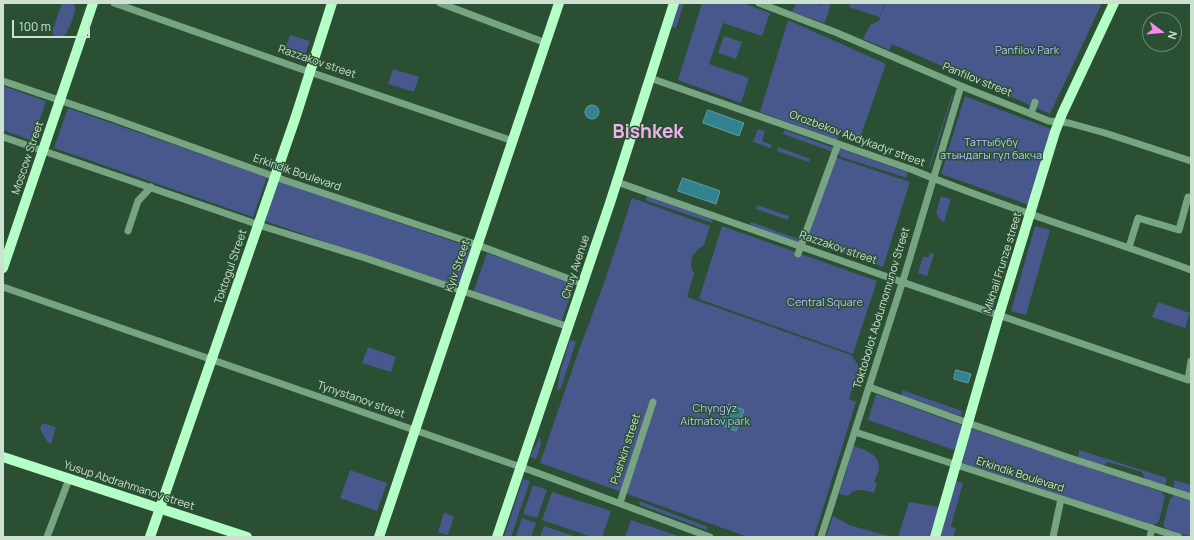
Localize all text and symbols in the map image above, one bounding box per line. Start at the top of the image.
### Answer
scale bar [14,12,92,38]
north arrow [1142,12,1182,52]
text: 100 m [19,18,51,35]
text: N [1165,29,1181,41]
street label: Razzakov street [276,43,358,81]
park label: Panfilov Park [995,44,1059,58]
street label: Panfilov street [940,60,1014,100]
street label: Orozbekov Abdykadyr street [787,108,927,170]
street label: Moscow Street [9,120,47,196]
district label: Bishkek [612,122,684,144]
park label: Таттыбүбү атындагы гүл бакча [940,136,1042,162]
street label: Erkindik Boulevard [251,152,343,194]
street label: Mikhail Frunze street [981,211,1025,315]
street label: Toktobolot Abdumomunov Street [851,226,913,390]
street label: Toktogul Street [212,228,250,306]
street label: Razzakov street [797,229,879,267]
street label: Chuy Avenue [559,233,593,301]
street label: Kyiv Street [443,238,473,294]
park label: Central Square [787,296,863,310]
street label: Tynystanov street [315,379,407,421]
park label: Chyngyz Aitmatov park [680,402,750,428]
street label: Pushkin street [608,412,644,486]
street label: Erkindik Boulevard [974,455,1066,495]
street label: Yusup Abdrahmanov street [62,459,196,513]

